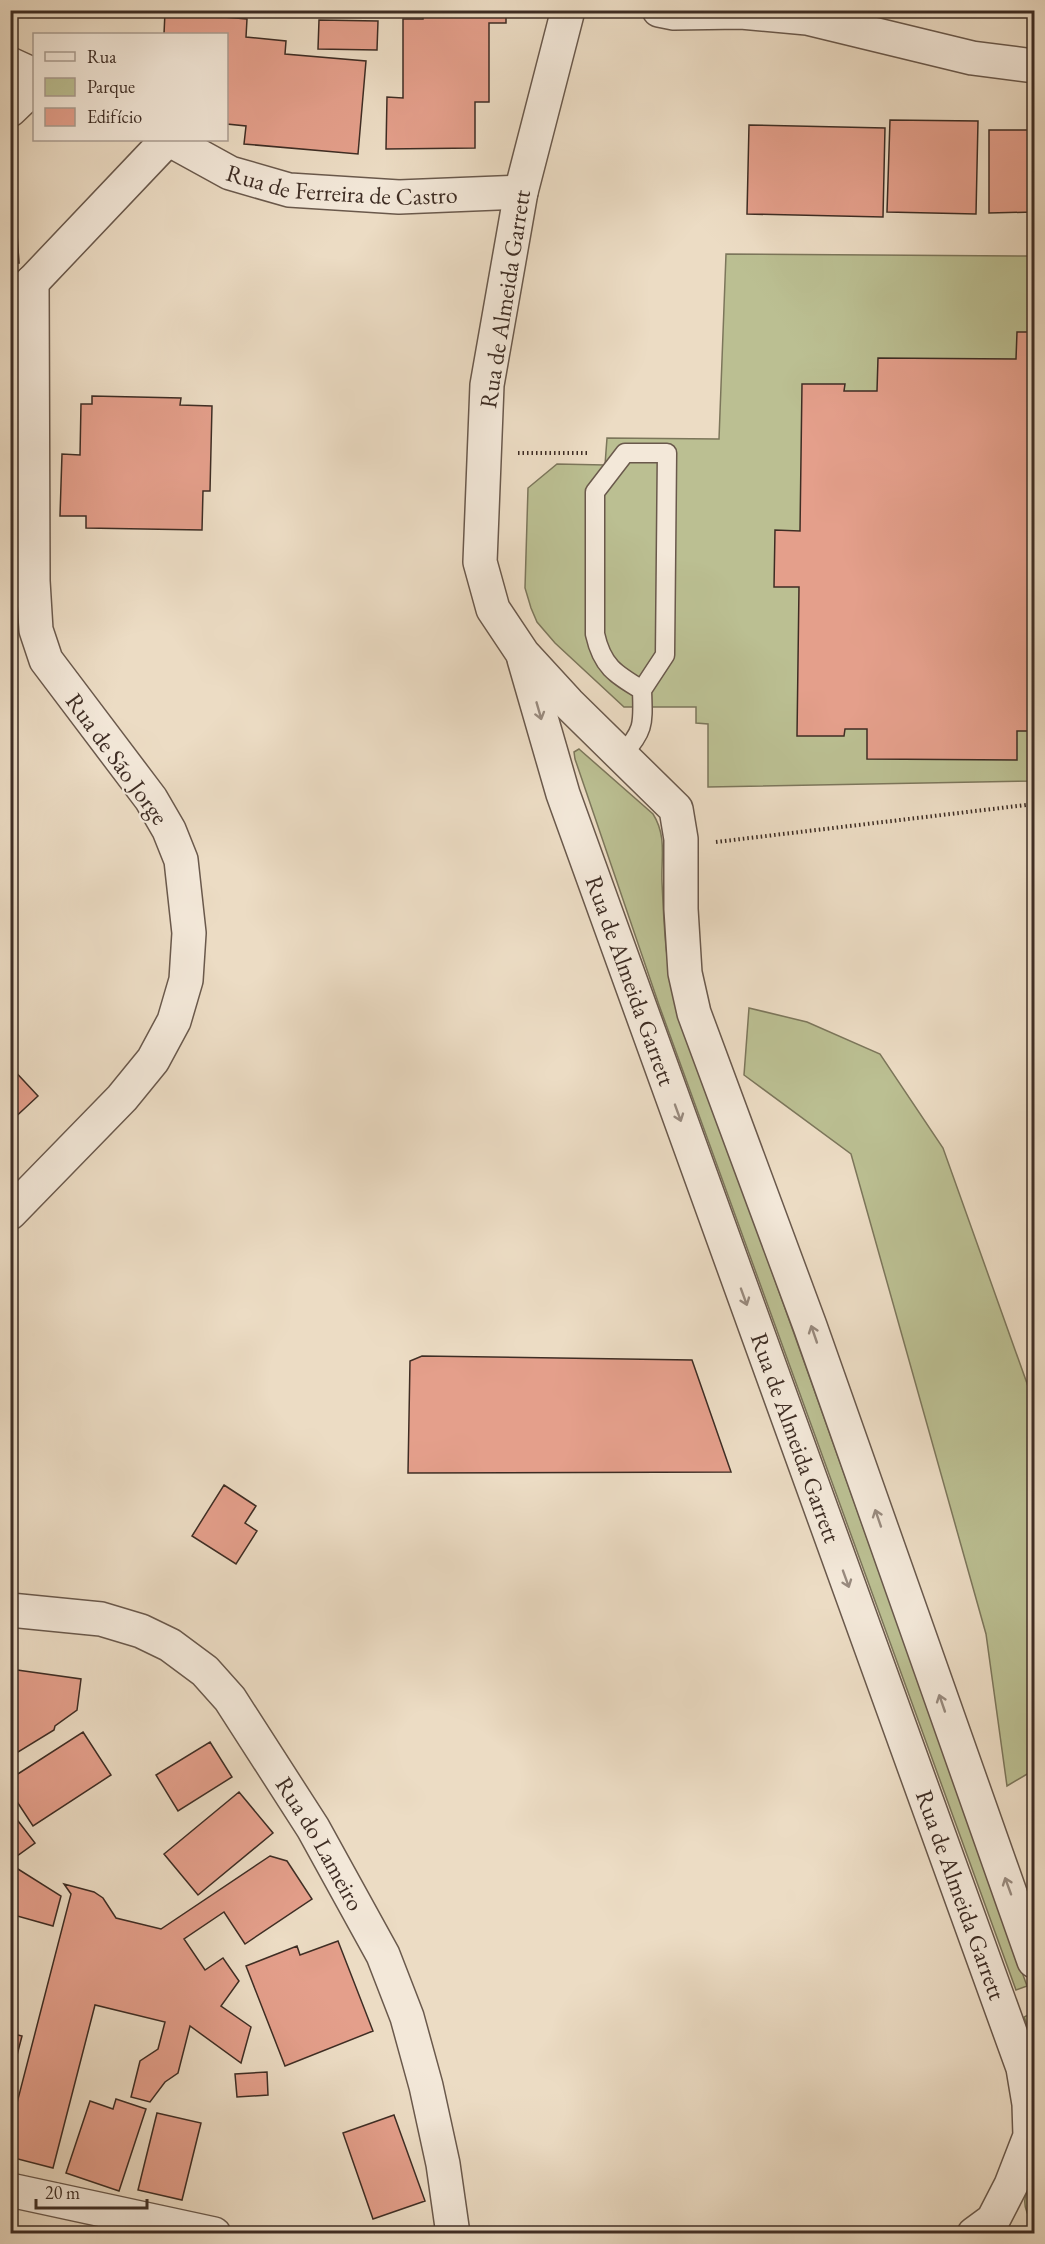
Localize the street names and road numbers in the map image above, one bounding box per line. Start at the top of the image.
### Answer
street label: Rua de Ferreira de Castro [223,157,458,212]
street label: Rua de Almeida Garrett [472,187,537,410]
street label: Rua de São Jorge [59,687,176,831]
street label: Rua de Almeida Garrett [579,871,683,1090]
street label: Rua de Almeida Garrett [744,1328,848,1547]
street label: Rua do Lameiro [269,1770,372,1916]
street label: Rua de Almeida Garrett [909,1786,1013,2004]

